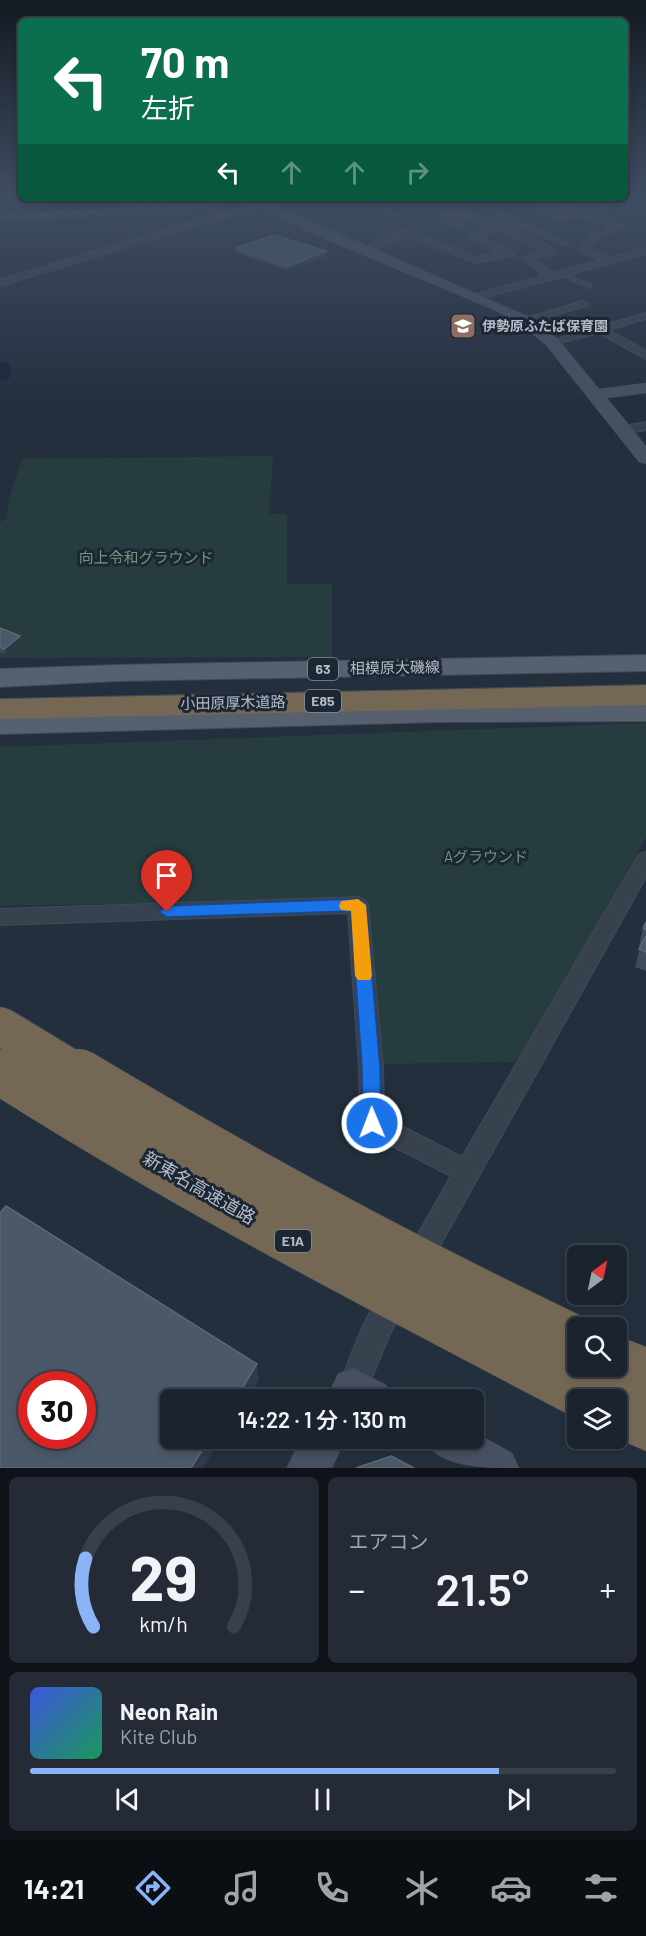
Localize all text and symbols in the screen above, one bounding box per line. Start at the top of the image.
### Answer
text: 70 m [141,36,229,86]
icon: left [42,42,120,120]
text: 左折 [141,91,195,123]
icon: left [212,156,245,189]
icon: ahead [275,156,308,189]
icon: ahead [338,156,371,189]
icon: right [401,156,434,189]
school or university icon: 伊勢原ふたば保育園 [448,311,478,341]
place label: 伊勢原ふたば保育園 [482,317,608,334]
park label: 向上令和グラウンド [78,548,214,566]
street label: 相模原大磯線 [350,657,440,677]
road number: 63 [308,658,338,680]
road number: E85 [305,690,341,712]
street label: 小田原厚木道路 [180,692,286,712]
park label: Aグラウンド [444,847,528,865]
pin [141,850,192,912]
icon: arrive [150,859,183,892]
position arrow [340,1091,404,1155]
street label: 新東名高速道路 [139,1146,260,1228]
road number: E1A [275,1230,311,1252]
north arrow [567,1245,627,1305]
map controls [567,1245,627,1449]
button: search [567,1317,627,1377]
speed limit sign: 30 [18,1371,96,1449]
button: layers [567,1389,627,1449]
text: 14:22 · 1 分 · 130 m [238,1406,406,1432]
text: エアコン [349,1529,429,1553]
text: 29 [130,1539,198,1613]
text: 21.5° [436,1561,529,1615]
text: − [349,1569,365,1609]
text: + [599,1569,616,1609]
text: km/h [139,1611,188,1636]
text: Neon Rain [120,1698,218,1724]
text: Kite Club [120,1724,197,1748]
icon: previous [111,1783,144,1816]
icon: pause [306,1783,339,1816]
icon: next [502,1783,535,1816]
icon: directions [132,1867,174,1909]
icon: music [221,1867,263,1909]
icon: phone [311,1867,353,1909]
icon: climate [401,1867,443,1909]
icon: car [490,1867,532,1909]
icon: filters [580,1867,622,1909]
text: 14:21 [24,1872,84,1904]

